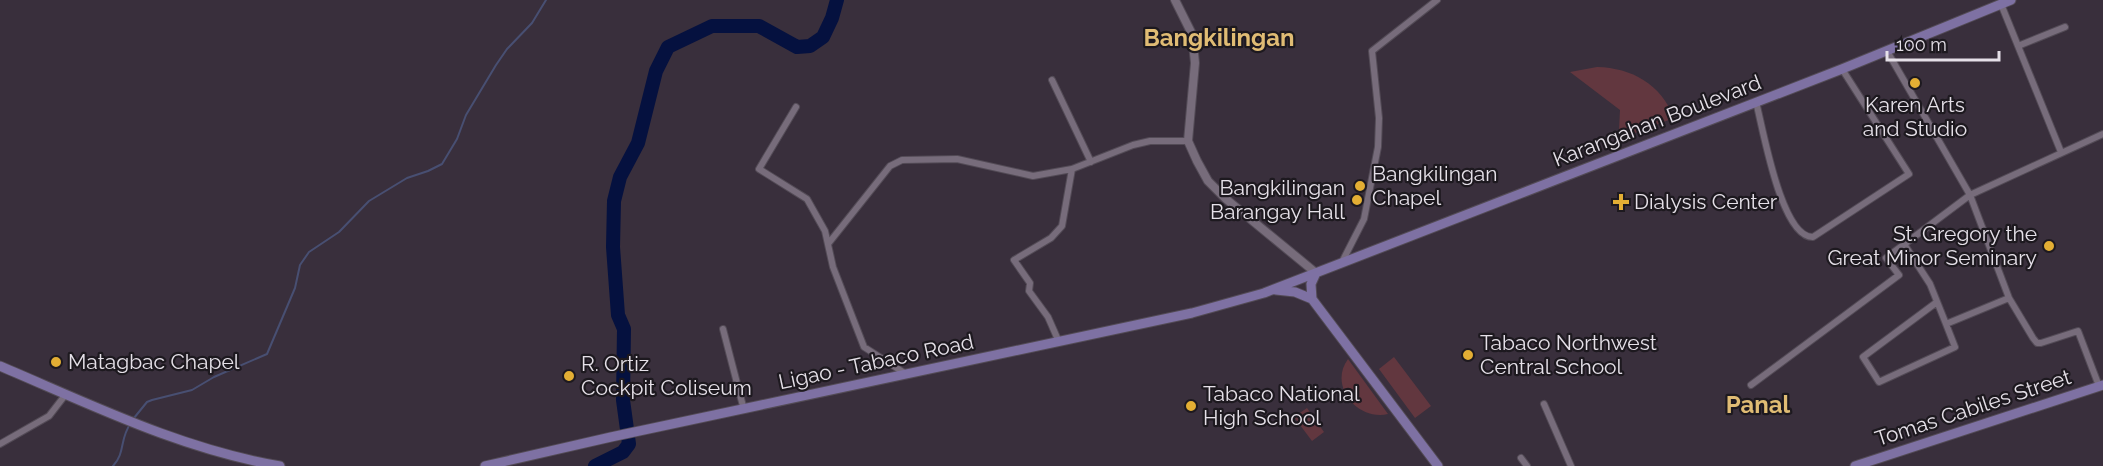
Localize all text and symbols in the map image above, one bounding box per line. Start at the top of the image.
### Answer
district label: Bangkilingan [1143,23,1295,52]
scale bar [1887,24,2000,62]
text: 100 m [1896,34,1947,55]
street label: Karangahan Boulevard [1549,69,1764,172]
marker: Karen Arts and Studio [1908,76,1922,90]
place label: Karen Arts and Studio [1863,92,1967,141]
place label: Bangkilingan Chapel [1372,161,1498,210]
place label: Bangkilingan Barangay Hall [1210,175,1345,224]
marker: Bangkilingan Chapel [1353,179,1367,193]
place label: Dialysis Center [1634,189,1778,214]
marker: Bangkilingan Barangay Hall [1350,193,1364,207]
marker: Dialysis Center [1612,193,1630,211]
place label: St. Gregory the Great Minor Seminary [1827,221,2037,270]
marker: St. Gregory the Great Minor Seminary [2042,239,2056,253]
street label: Ligao - Tabaco Road [776,329,976,394]
place label: Tabaco Northwest Central School [1480,330,1657,379]
marker: Tabaco Northwest Central School [1461,348,1475,362]
place label: Matagbac Chapel [68,349,240,374]
place label: R. Ortiz Cockpit Coliseum [581,351,752,400]
marker: Matagbac Chapel [49,355,63,369]
street label: Tomas Cabiles Street [1872,364,2074,451]
marker: R. Ortiz Cockpit Coliseum [562,369,576,383]
place label: Tabaco National High School [1203,381,1360,430]
district label: Panal [1726,390,1791,419]
marker: Tabaco National High School [1184,399,1198,413]

